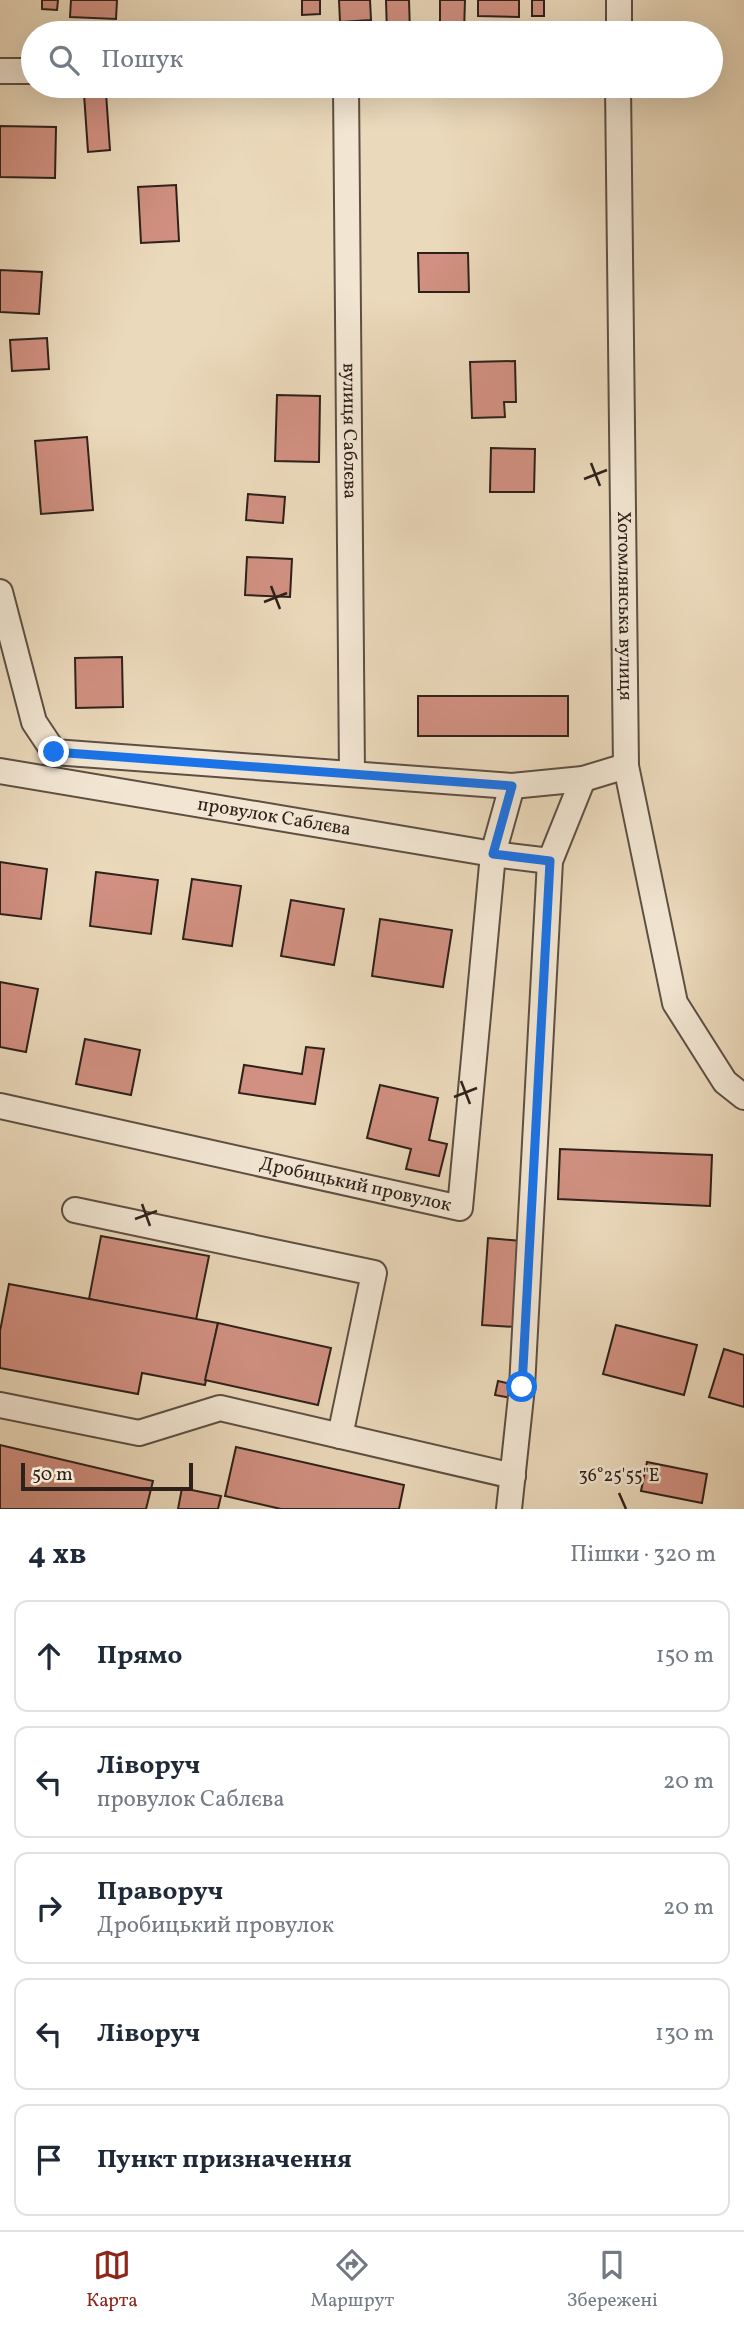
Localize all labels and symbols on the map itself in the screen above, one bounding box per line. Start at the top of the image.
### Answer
street label: вулиця Саблєва [335,363,363,499]
street label: Хотомлянська вулиця [610,511,638,701]
route end [38,736,69,767]
street label: провулок Саблєва [195,791,353,843]
street label: Дробицький провулок [257,1151,454,1219]
route start [506,1371,537,1402]
scale bar [21,1460,192,1492]
text: 36°25'55"E [578,1464,660,1489]

